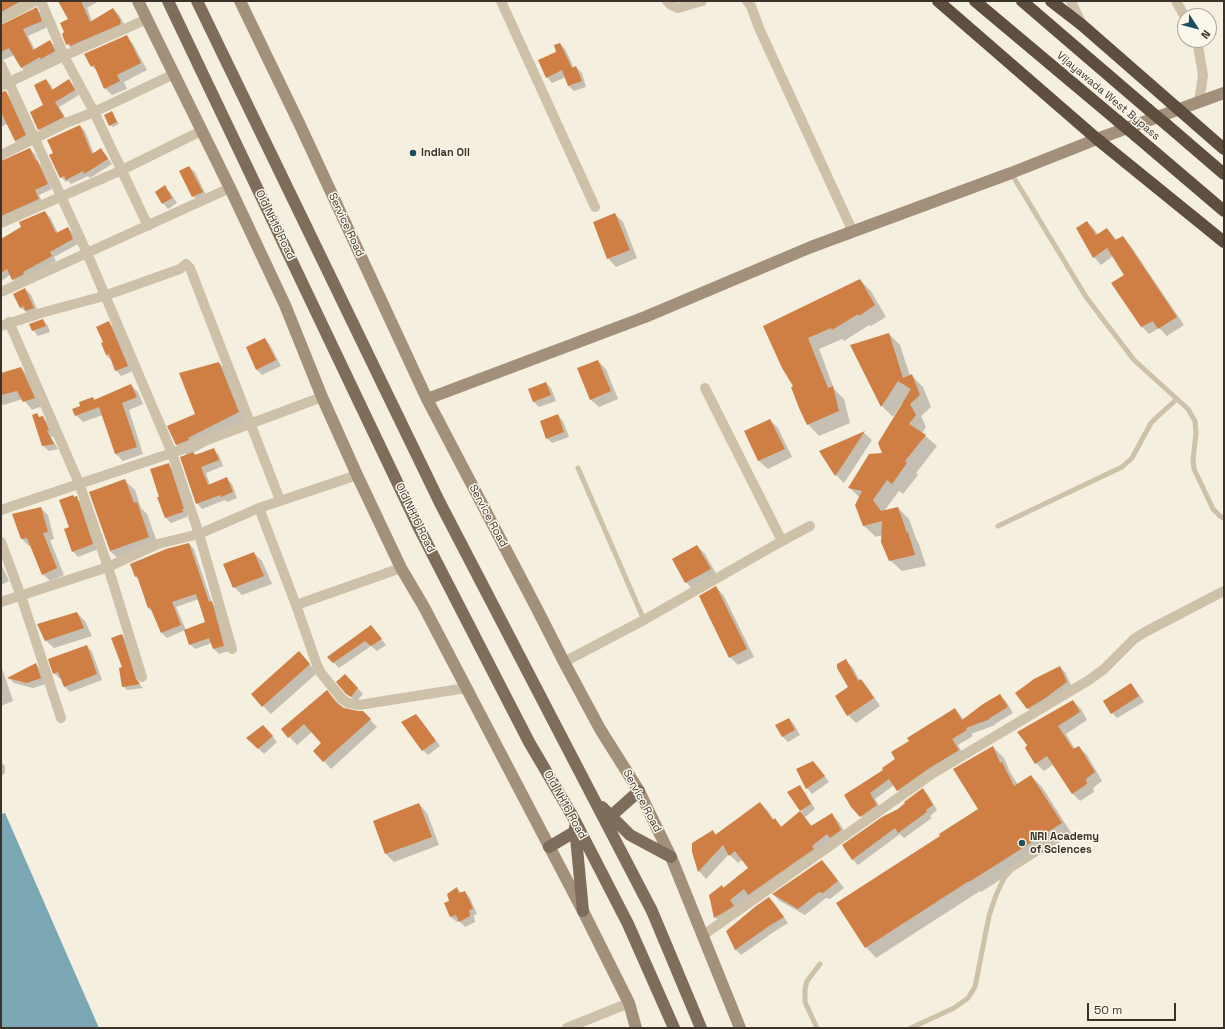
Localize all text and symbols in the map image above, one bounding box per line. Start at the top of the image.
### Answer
north arrow [1177,8,1217,48]
text: N [1198,27,1214,42]
street label: Vijayawada West Bypass [1054,49,1162,143]
place label: Indian Oil [421,146,470,160]
marker: Indian Oil [408,148,418,158]
street label: Old NH16 Road [252,188,298,262]
street label: Service Road [325,191,367,259]
street label: Old NH16 Road [392,481,438,555]
street label: Service Road [466,482,510,550]
street label: Service Road [620,767,664,835]
street label: Old NH16 Road [541,769,589,841]
place label: NRI Academy of Sciences [1030,830,1099,856]
marker: NRI Academy of Sciences [1017,838,1027,848]
scale bar [1089,995,1178,1021]
text: 50 m [1094,1002,1122,1018]

